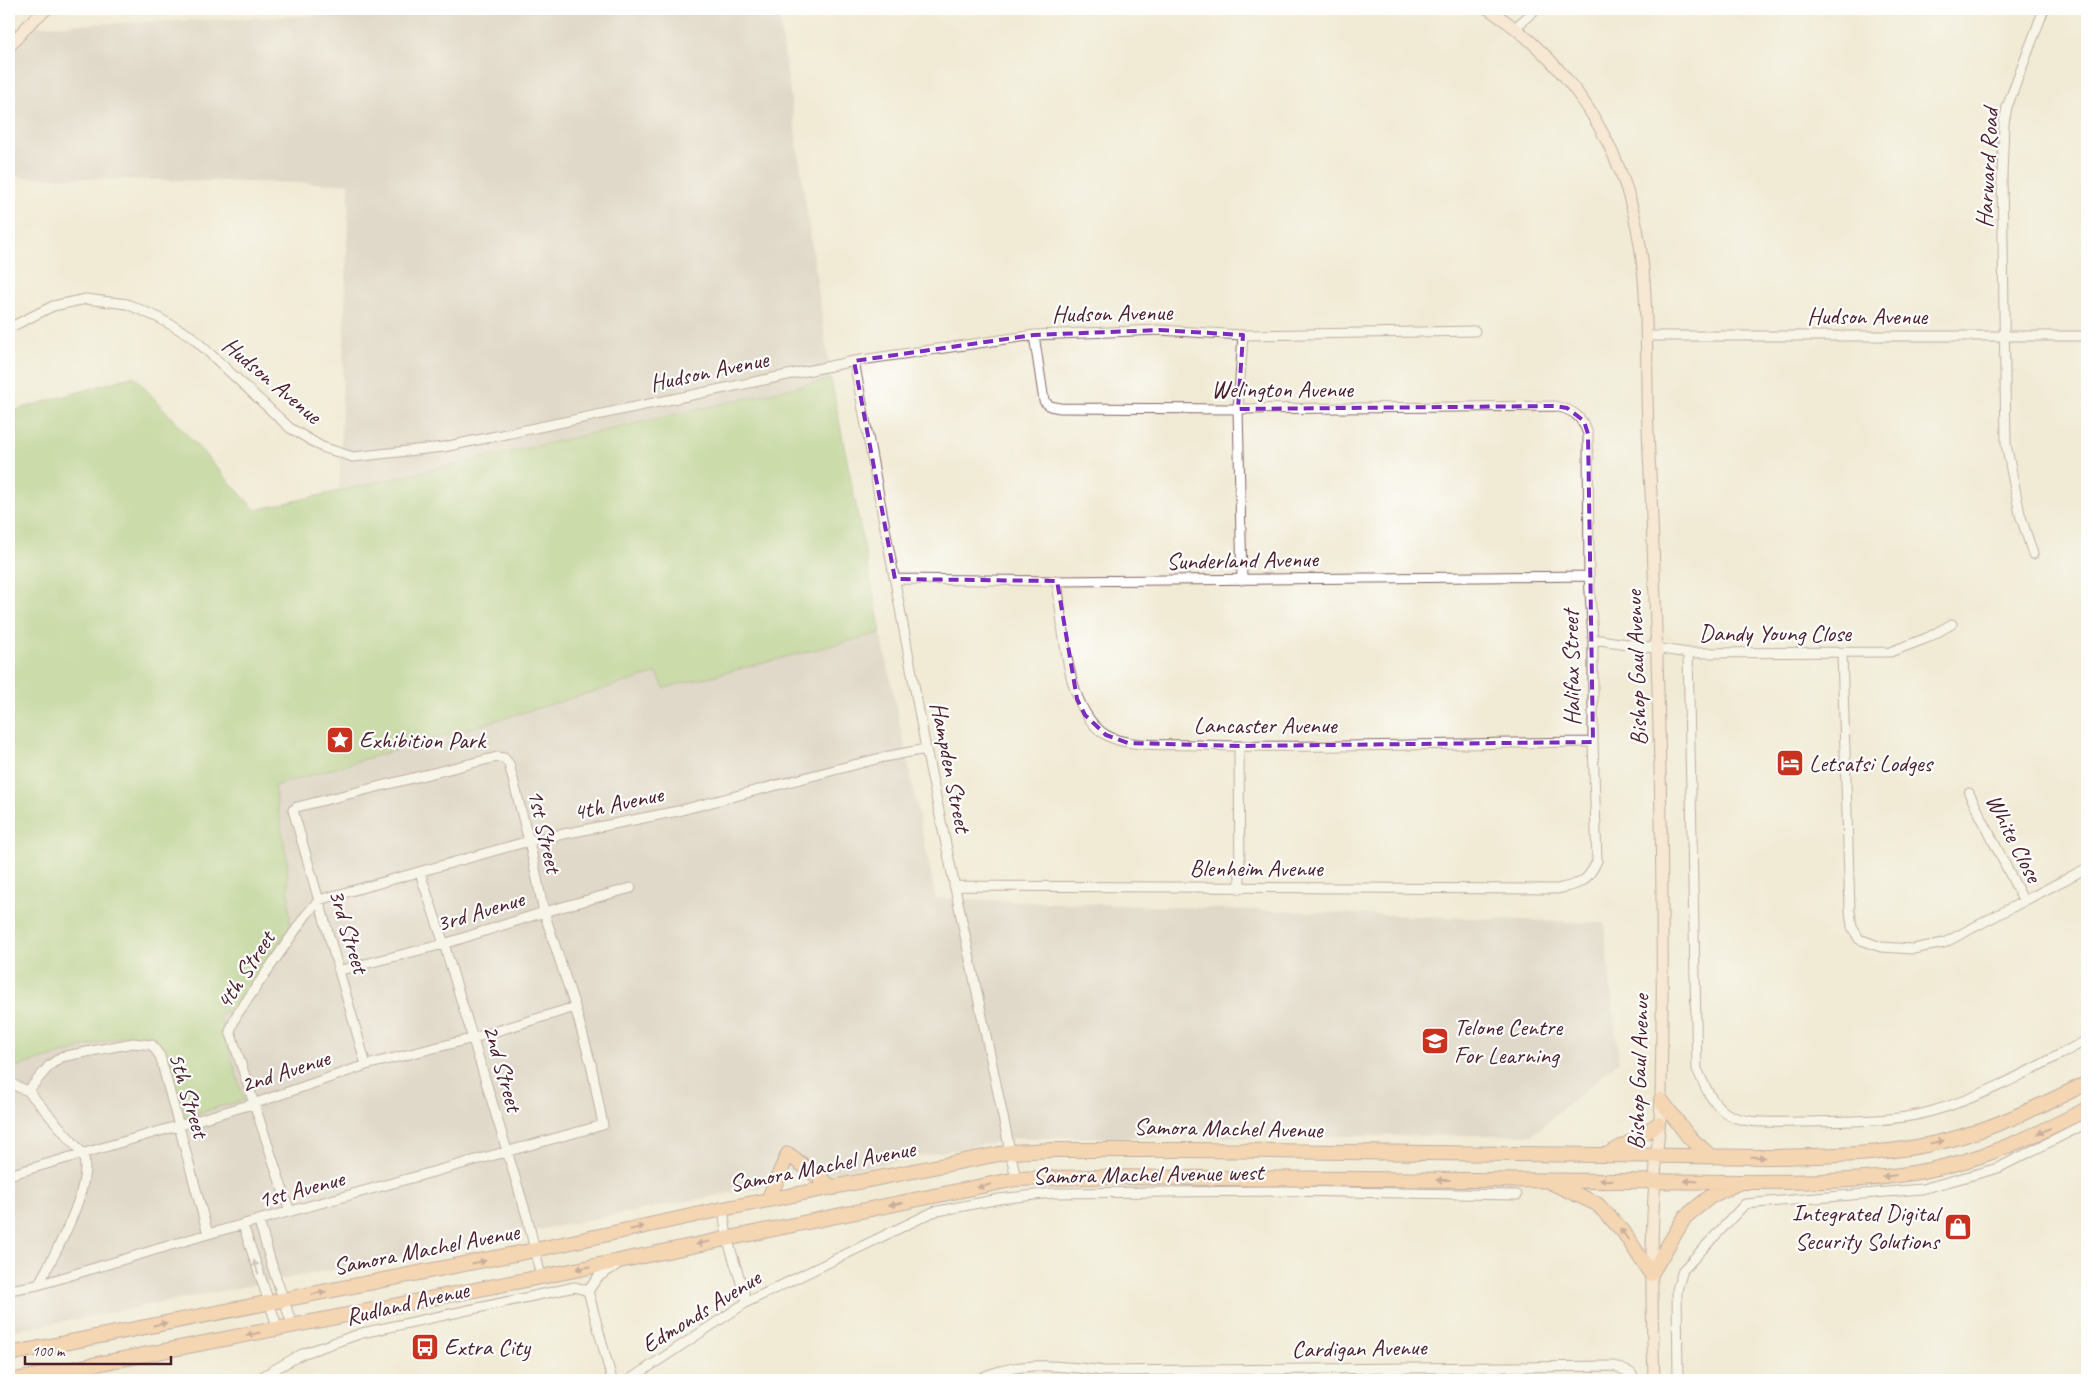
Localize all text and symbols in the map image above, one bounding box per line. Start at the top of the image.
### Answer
street label: Harward Road [1969,104,2005,228]
street label: Hudson Avenue [1052,297,1175,329]
street label: Hudson Avenue [1807,301,1929,331]
street label: Hudson Avenue [216,330,329,432]
street label: Hudson Avenue [647,343,773,398]
street label: Welington Avenue [1211,374,1355,404]
street label: Sunderland Avenue [1166,544,1320,576]
street label: Bishop Gaul Avenue [1618,588,1654,746]
street label: Halifax Street [1555,607,1587,726]
street label: Dandy Young Close [1699,618,1853,648]
street label: Hampden Street [924,699,979,837]
street label: Lancaster Avenue [1193,710,1339,740]
place icon: Exhibition Park [325,725,355,755]
place label: Exhibition Park [359,725,487,755]
hotel icon: Letsatsi Lodges [1775,748,1805,778]
place label: Letsatsi Lodges [1809,748,1935,778]
street label: 4th Avenue [571,778,668,827]
street label: 1st Street [521,786,570,878]
street label: White Close [1979,789,2050,889]
street label: Blenheim Avenue [1189,853,1325,883]
street label: 3rd Avenue [433,883,529,938]
street label: 3rd Street [322,885,377,979]
street label: 4th Street [209,924,282,1015]
street label: Bishop Gaul Avenue [1620,992,1656,1150]
place label: Telone Centre For Learning [1454,1012,1564,1070]
street label: 2nd Street [476,1021,530,1117]
school or university icon: Telone Centre For Learning [1420,1026,1450,1056]
street label: 2nd Avenue [237,1042,336,1099]
street label: 5th Street [162,1049,217,1143]
street label: Samora Machel Avenue [1133,1111,1325,1145]
one-way arrow [2037,1127,2051,1135]
street label: Samora Machel Avenue [727,1133,920,1199]
one-way arrow [1929,1138,1944,1146]
one-way arrow [1750,1153,1766,1161]
street label: Samora Machel Avenue west [1032,1157,1266,1191]
street label: 1st Avenue [255,1163,350,1215]
one-way arrow [1880,1172,1896,1180]
one-way arrow [1435,1176,1451,1184]
one-way arrow [1598,1176,1614,1184]
one-way arrow [1683,1177,1699,1185]
one-way arrow [977,1182,992,1190]
place label: Integrated Digital Security Solutions [1792,1198,1943,1256]
one-way arrow [888,1201,904,1209]
shop icon: Integrated Digital Security Solutions [1943,1212,1973,1242]
street label: Samora Machel Avenue [331,1216,524,1282]
one-way arrow [630,1224,645,1232]
one-way arrow [1619,1227,1629,1241]
one-way arrow [694,1240,710,1248]
one-way arrow [471,1257,487,1265]
one-way arrow [251,1259,259,1274]
street label: Edmonds Avenue [636,1261,768,1359]
one-way arrow [576,1264,591,1272]
street label: Rudland Avenue [342,1274,474,1332]
one-way arrow [311,1288,327,1296]
one-way arrow [152,1320,167,1328]
one-way arrow [244,1331,260,1339]
bus stop icon: Extra City [410,1332,440,1362]
place label: Extra City [444,1332,532,1362]
street label: Cardigan Avenue [1291,1332,1429,1364]
scale bar [25,1334,171,1366]
text: 100 m [32,1342,66,1361]

